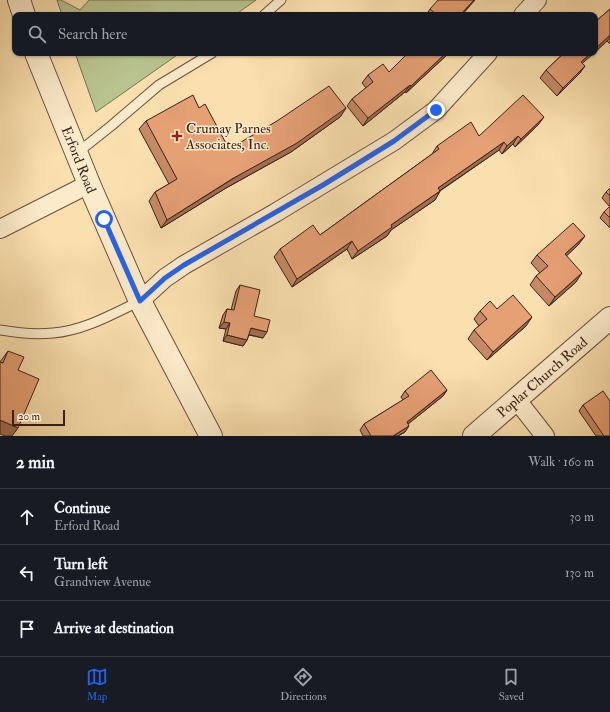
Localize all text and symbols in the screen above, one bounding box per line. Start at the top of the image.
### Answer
search box [12,12,598,56]
icon: search [26,23,48,45]
text: Search here [58,25,127,44]
route end [427,101,445,119]
place label: Crumay Parnes Associates, Inc. [185,120,271,153]
street label: Erford Road [58,124,100,196]
marker: Crumay Parnes Associates, Inc. [171,130,183,142]
route start [95,210,113,228]
street label: Poplar Church Road [494,333,591,421]
scale bar [12,408,65,427]
text: 20 m [18,410,40,423]
text: 2 min [16,452,55,473]
text: Walk · 160 m [528,454,594,470]
text: Continue [54,499,110,518]
icon: ahead [16,506,38,528]
text: 30 m [570,509,594,525]
text: Erford Road [54,518,120,534]
text: Turn left [54,555,108,574]
icon: left [16,562,38,584]
text: 130 m [565,565,594,581]
text: Grandview Avenue [54,574,151,590]
icon: arrive [16,618,38,640]
text: Arrive at destination [54,619,174,638]
tab: Map [86,666,108,703]
tab: Directions [280,666,327,703]
tab: Saved [499,666,524,703]

